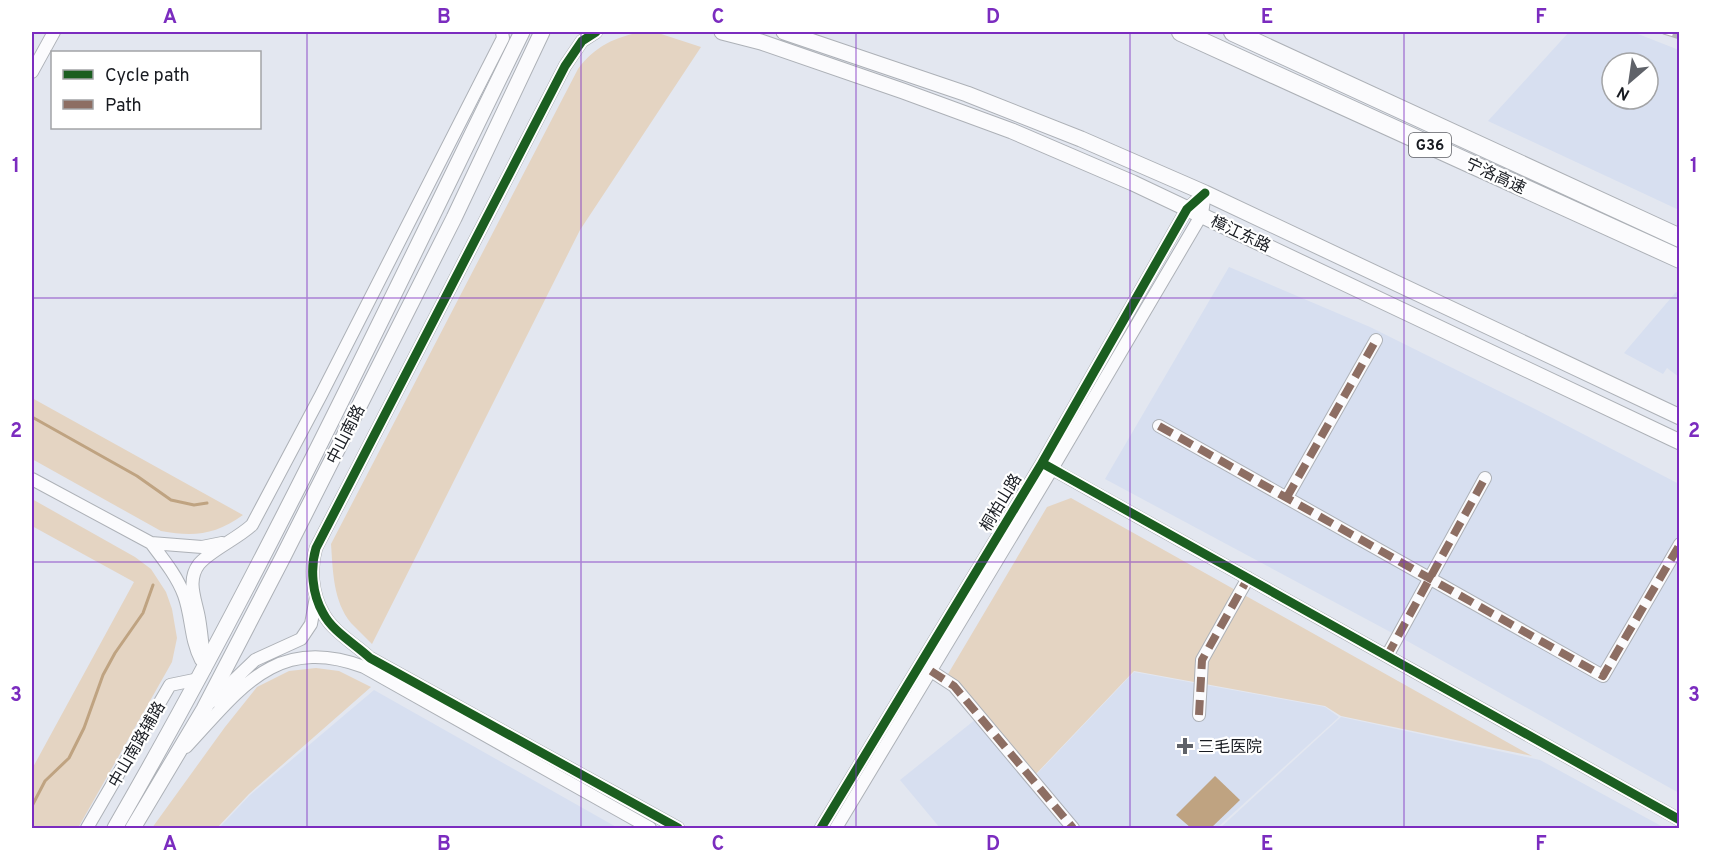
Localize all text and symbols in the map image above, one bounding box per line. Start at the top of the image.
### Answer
text: A [163,5,177,31]
text: B [437,5,451,31]
text: C [712,5,724,31]
text: D [986,5,1000,31]
text: E [1261,5,1273,31]
text: F [1535,5,1547,31]
legend [51,51,261,129]
north arrow [1600,51,1660,111]
text: Cycle path [105,65,190,88]
text: N [1614,81,1634,104]
text: Path [105,95,142,118]
road number: G36 [1409,133,1451,157]
text: 1 [12,154,20,180]
street label: 宁洛高速 [1462,154,1528,199]
text: 1 [1690,154,1698,180]
street label: 樟江东路 [1207,212,1273,257]
street label: 中山南路 [323,402,370,468]
text: 2 [10,419,22,445]
text: 2 [1688,419,1700,445]
street label: 桐柏山路 [977,470,1027,536]
text: 3 [10,683,22,709]
text: 3 [1688,683,1700,709]
street label: 中山南路辅路 [105,698,170,792]
marker: 三毛医院 [1176,737,1194,755]
place label: 三毛医院 [1198,738,1262,758]
text: A [163,832,177,858]
text: B [437,832,451,858]
text: C [712,832,724,858]
text: D [986,832,1000,858]
text: E [1261,832,1273,858]
text: F [1535,832,1547,858]

